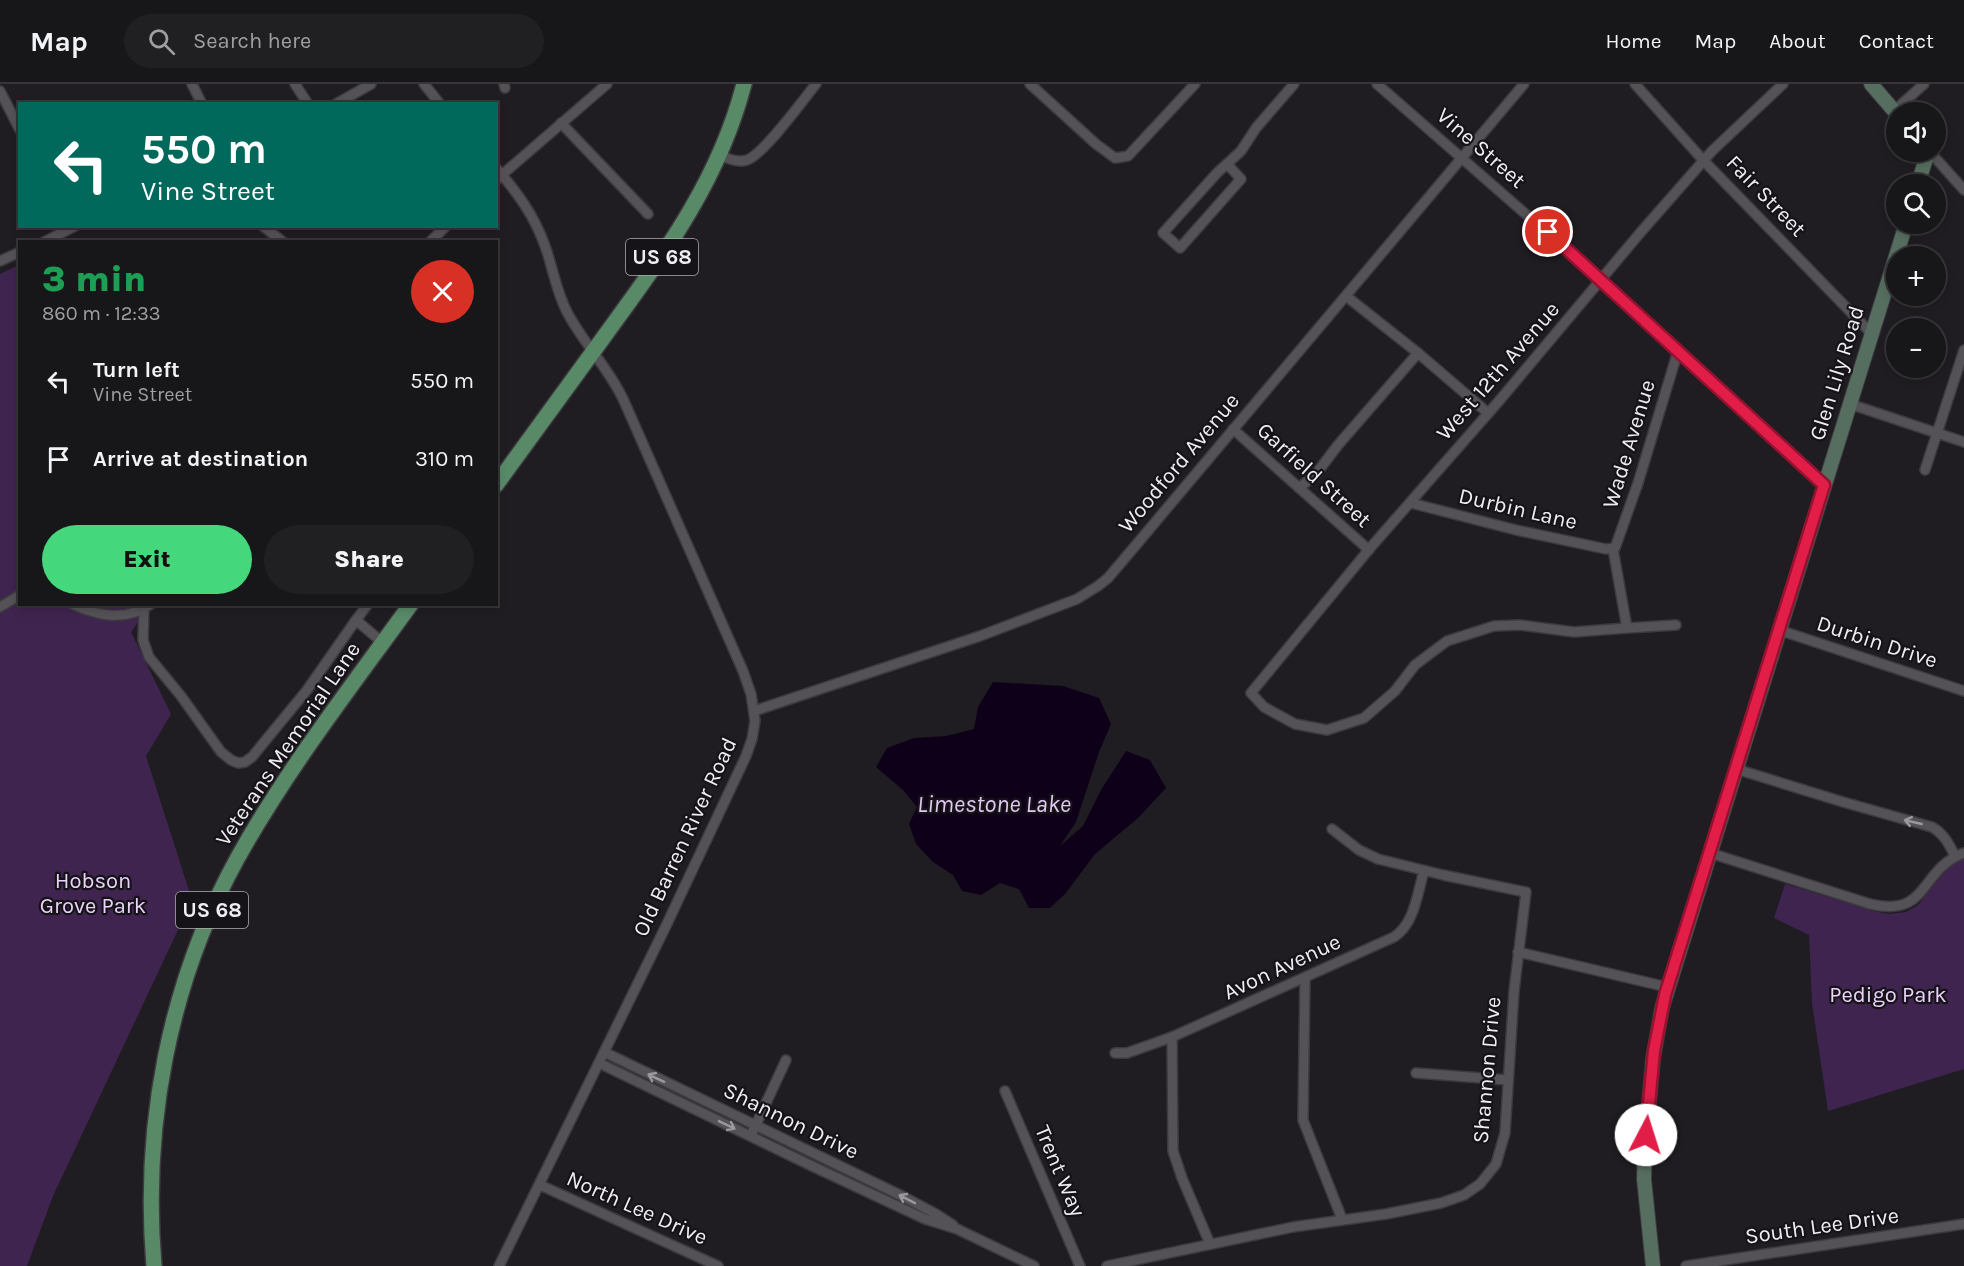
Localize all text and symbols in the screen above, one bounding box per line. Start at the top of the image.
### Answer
search box [124,14,544,68]
text: Map [30,25,88,58]
icon: search [145,25,178,58]
text: Search here [193,28,311,54]
text: Home [1606,29,1662,53]
text: Map [1695,29,1736,53]
text: About [1769,29,1826,53]
text: Contact [1859,29,1934,53]
street label: Vine Street [1431,102,1531,194]
map controls [1886,102,1946,378]
button: sound [1886,102,1946,162]
text: 550 m [141,124,267,174]
icon: left [42,126,120,204]
street label: Fair Street [1721,150,1811,242]
button: search [1886,174,1946,234]
text: Vine Street [141,175,275,207]
pin [1522,206,1573,257]
icon: arrive [1531,215,1564,248]
road number: US 68 [626,239,698,275]
button: + [1886,246,1946,306]
text: 3 min [42,258,146,300]
button: close [411,260,474,323]
street label: West 12th Avenue [1431,297,1565,445]
text: 860 m · 12:33 [42,302,161,325]
street label: Glen Lily Road [1804,303,1870,443]
button: − [1886,318,1946,378]
text: Turn left [93,357,180,383]
icon: left [42,365,75,398]
text: 550 m [410,368,474,394]
street label: Wade Avenue [1597,377,1661,511]
text: Vine Street [93,383,192,406]
street label: Woodford Avenue [1113,388,1245,538]
street label: Garfield Street [1252,417,1376,533]
icon: arrive [42,443,75,476]
text: Arrive at destination [93,446,308,472]
text: 310 m [415,446,474,472]
street label: Durbin Lane [1456,483,1580,535]
button: Exit [42,525,252,594]
button: Share [264,525,474,594]
street label: Durbin Drive [1813,610,1941,674]
street label: Veterans Memorial Lane [210,637,366,851]
street label: Old Barren River Road [628,733,742,941]
water label: Limestone Lake [917,790,1071,818]
one-way arrow [1903,816,1923,827]
park label: Hobson Grove Park [40,868,146,919]
road number: US 68 [176,892,248,928]
street label: Avon Avenue [1219,929,1345,1005]
park label: Pedigo Park [1829,982,1947,1008]
street label: Shannon Drive [1468,996,1506,1144]
one-way arrow [647,1072,665,1084]
street label: Shannon Drive [719,1077,863,1165]
position arrow [1614,1103,1678,1167]
one-way arrow [718,1120,736,1131]
street label: Trent Way [1029,1121,1091,1221]
street label: North Lee Drive [563,1165,711,1251]
one-way arrow [899,1193,917,1204]
street label: South Lee Drive [1743,1202,1901,1250]

